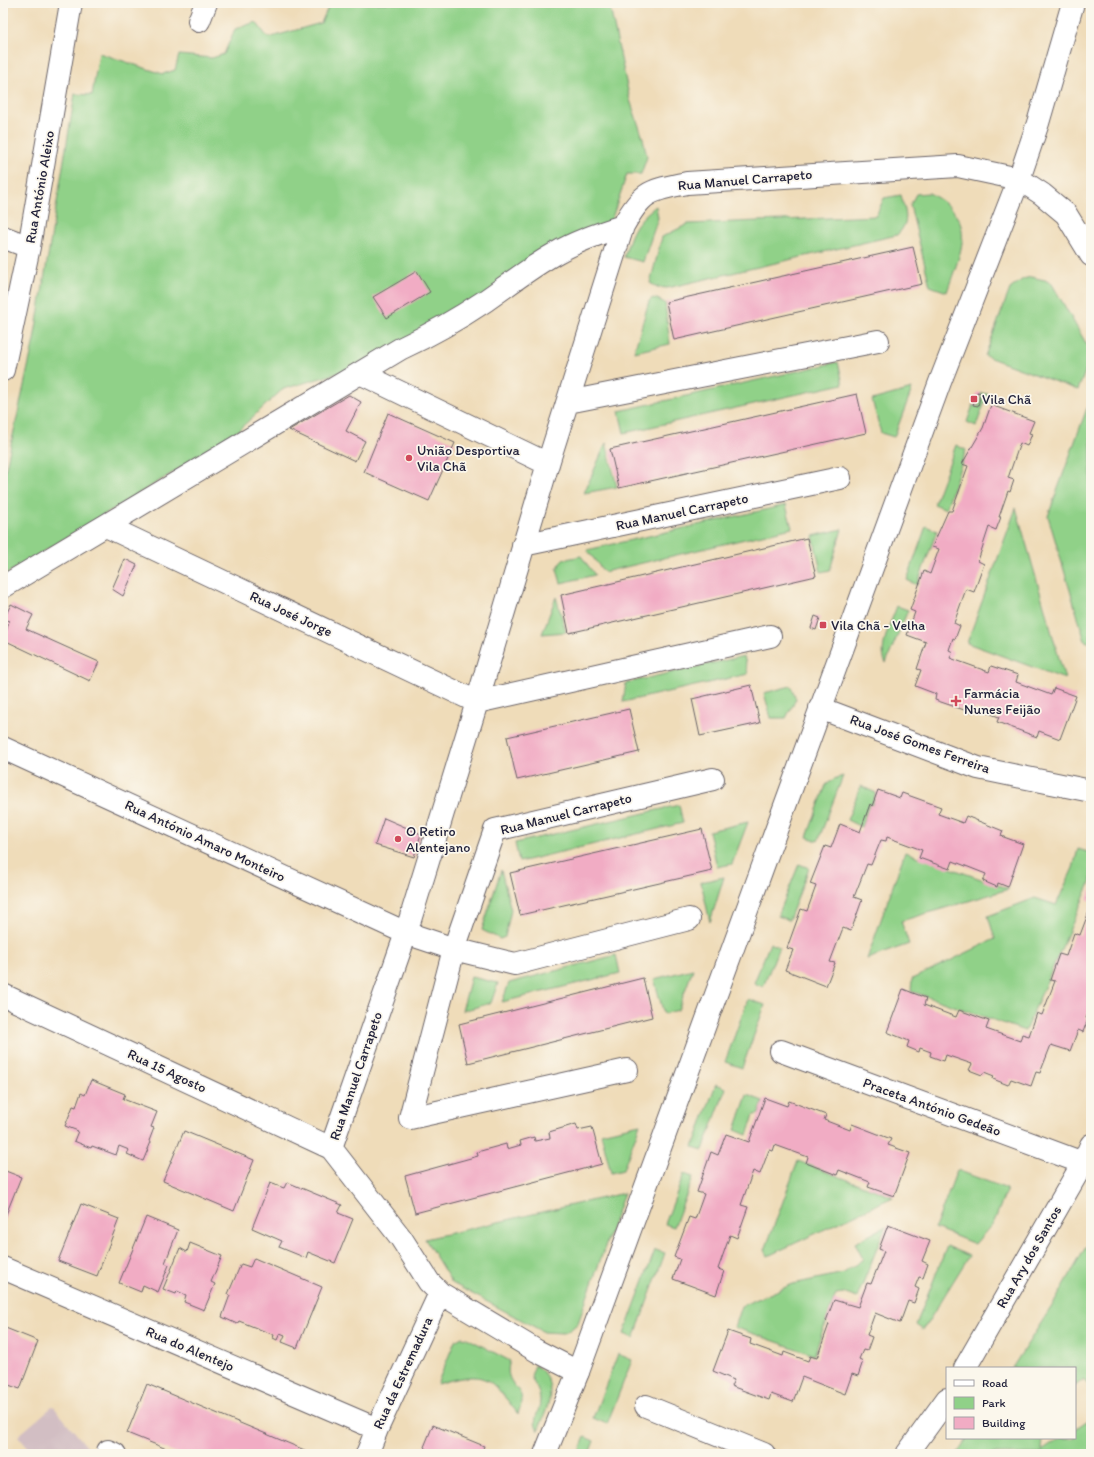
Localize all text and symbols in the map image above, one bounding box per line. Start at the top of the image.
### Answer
street label: Rua António Aleixo [22,129,58,245]
street label: Rua Manuel Carrapeto [677,166,813,194]
place label: Vila Chã [982,391,1032,408]
marker: Vila Chã [969,394,979,404]
place label: União Desportiva Vila Chã [417,442,521,475]
marker: União Desportiva Vila Chã [404,453,414,463]
street label: Rua Manuel Carrapeto [614,490,750,534]
street label: Rua José Jorge [247,587,335,641]
place label: Vila Chã - Velha [831,617,925,634]
marker: Vila Chã - Velha [818,620,828,630]
place label: Farmácia Nunes Feijão [964,685,1041,718]
marker: Farmácia Nunes Feijão [951,696,961,706]
street label: Rua José Gomes Ferreira [848,711,993,778]
street label: Rua Manuel Carrapeto [499,789,633,839]
street label: Rua António Amaro Monteiro [122,796,288,886]
place label: O Retiro Alentejano [406,823,470,856]
marker: O Retiro Alentejano [393,834,403,844]
street label: Rua Manuel Carrapeto [326,1009,386,1143]
street label: Rua 15 Agosto [125,1045,209,1097]
street label: Praceta António Gedeão [861,1074,1003,1140]
street label: Rua Ary dos Santos [993,1203,1065,1311]
street label: Rua da Estremadura [369,1313,437,1432]
street label: Rua do Alentejo [143,1323,237,1375]
legend [946,1367,1076,1439]
text: Road [982,1376,1008,1390]
text: Park [982,1396,1006,1410]
text: Building [982,1416,1026,1430]

